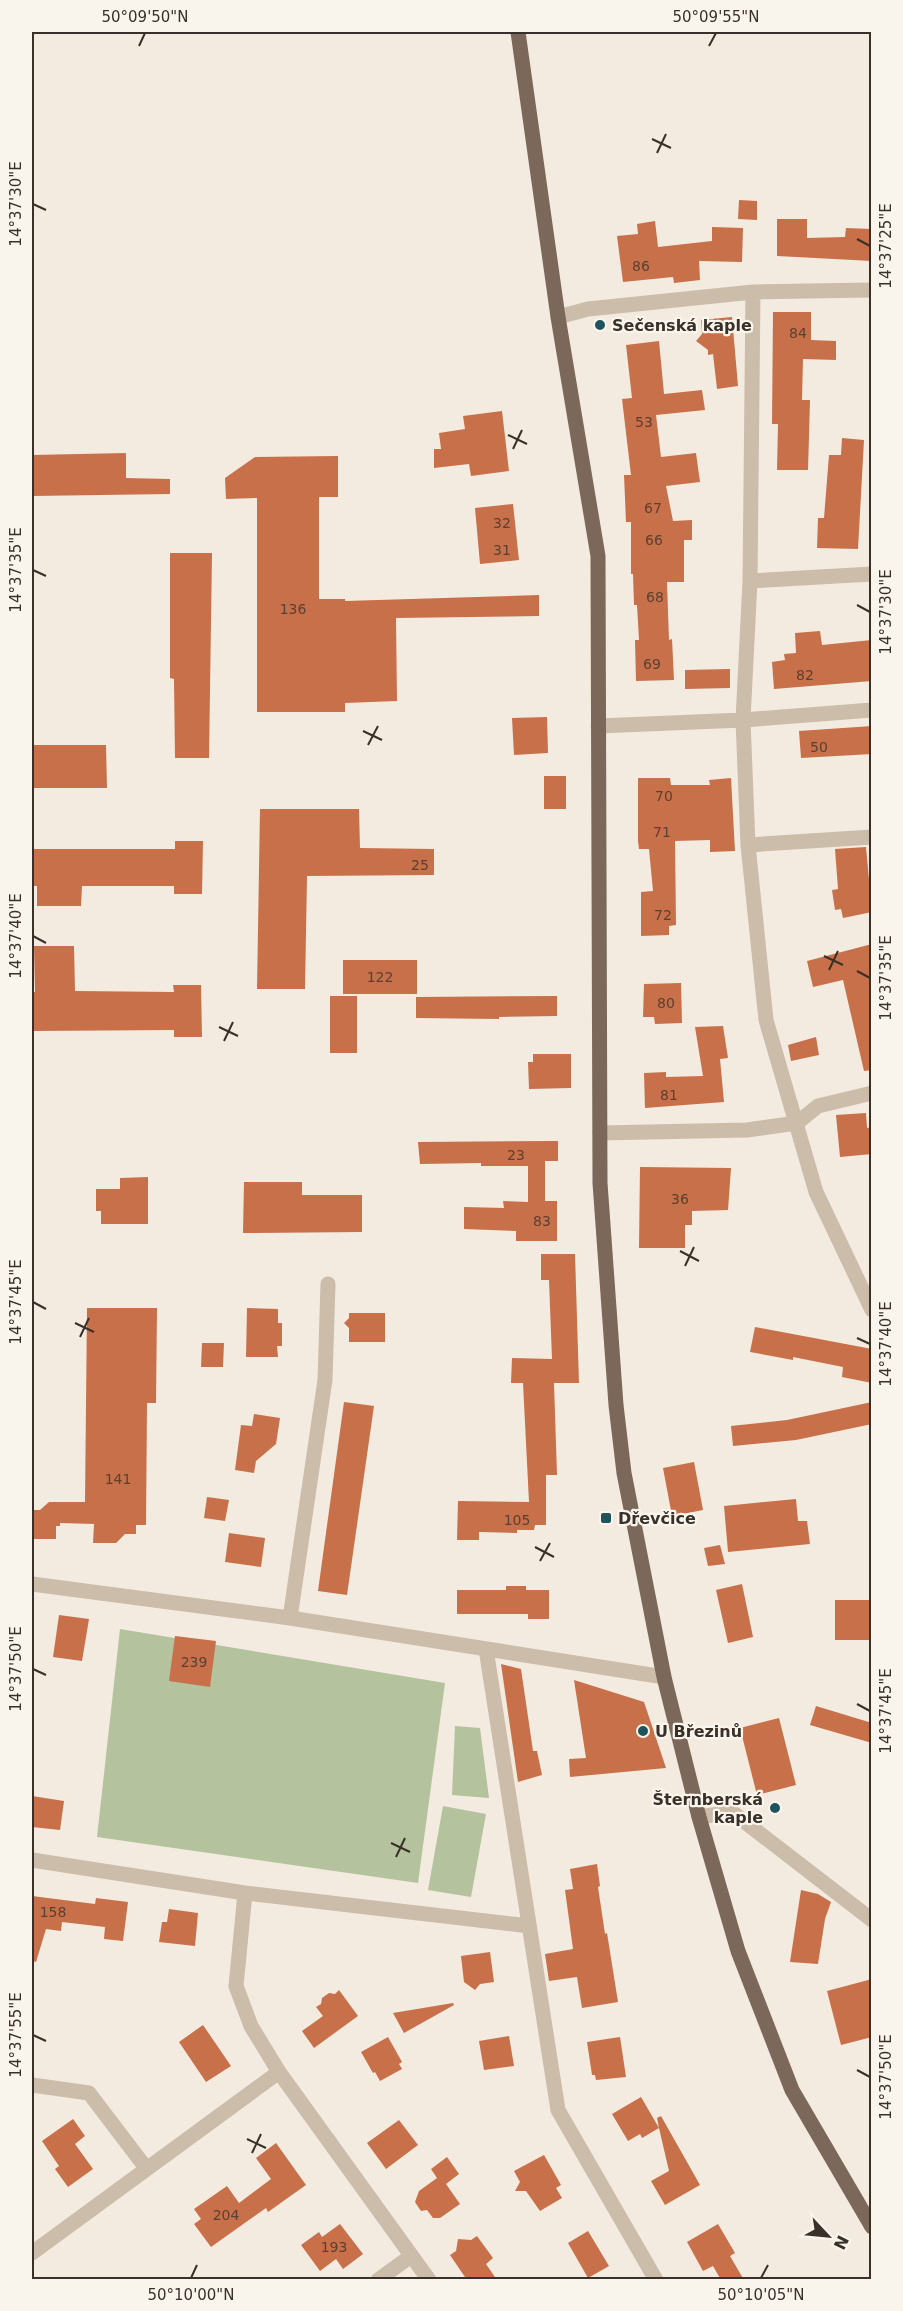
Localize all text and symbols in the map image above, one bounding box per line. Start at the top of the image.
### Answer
text: 50°09'50"N [101,8,189,26]
text: 50°09'55"N [672,8,760,26]
text: 14°37'30"E [7,161,25,247]
text: 14°37'25"E [877,203,895,289]
house number: 86 [632,258,650,274]
place label: Sečenská kaple [612,316,752,335]
marker: Sečenská kaple [593,318,607,332]
house number: 84 [789,325,807,341]
house number: 53 [635,414,653,430]
house number: 67 [644,500,662,516]
house number: 32 [493,515,511,531]
text: 14°37'35"E [7,527,25,613]
house number: 66 [645,532,663,548]
house number: 31 [493,542,511,558]
text: 14°37'30"E [877,569,895,655]
house number: 68 [646,589,664,605]
house number: 136 [280,601,306,617]
house number: 69 [643,656,661,672]
house number: 82 [796,667,814,683]
house number: 50 [810,739,828,755]
house number: 70 [655,788,673,804]
house number: 71 [653,824,671,840]
house number: 25 [411,857,429,873]
text: 14°37'40"E [7,893,25,979]
house number: 72 [654,907,672,923]
text: 14°37'35"E [877,935,895,1021]
house number: 122 [367,969,393,985]
house number: 80 [657,995,675,1011]
house number: 81 [660,1087,678,1103]
house number: 23 [507,1147,525,1163]
house number: 36 [671,1191,689,1207]
house number: 83 [533,1213,551,1229]
text: 14°37'45"E [7,1259,25,1345]
text: 14°37'40"E [877,1301,895,1387]
house number: 141 [105,1471,131,1487]
place label: Dřevčice [618,1509,696,1528]
marker: Dřevčice [599,1511,613,1525]
house number: 105 [504,1512,530,1528]
text: 14°37'50"E [7,1626,25,1712]
house number: 239 [181,1654,207,1670]
text: 14°37'45"E [877,1668,895,1754]
place label: U Březinů [655,1722,742,1741]
marker: U Březinů [636,1724,650,1738]
place label: Šternberská kaple [653,1790,763,1827]
marker: Šternberská kaple [768,1801,782,1815]
house number: 158 [40,1904,66,1920]
text: 14°37'55"E [7,1992,25,2078]
text: 14°37'50"E [877,2034,895,2120]
north arrow [798,2206,858,2266]
house number: 204 [213,2207,239,2223]
text: N [830,2232,853,2253]
house number: 193 [321,2239,347,2255]
text: 50°10'00"N [147,2286,235,2304]
text: 50°10'05"N [717,2286,805,2304]

